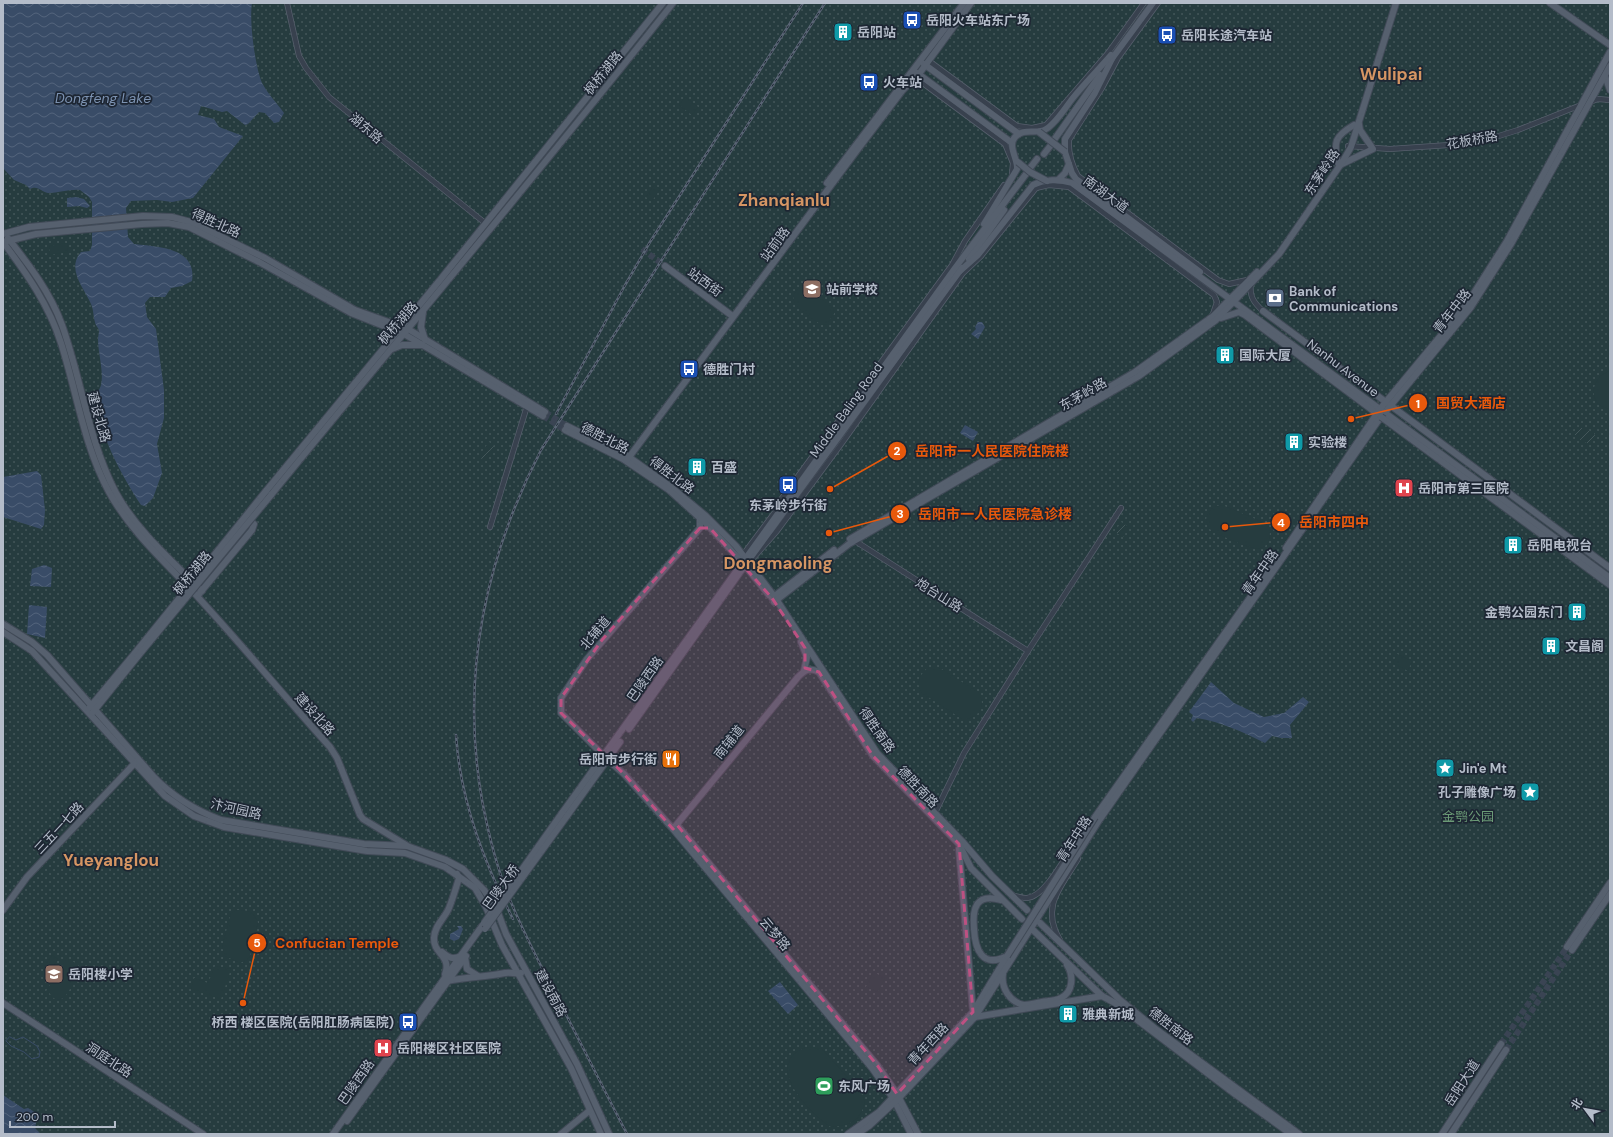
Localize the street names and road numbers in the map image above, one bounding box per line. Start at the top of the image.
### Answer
street label: 枫桥湖路 [580,47,626,99]
street label: 湖东路 [346,109,386,147]
street label: 花板桥路 [1445,127,1499,153]
street label: 东茅岭路 [1301,146,1343,198]
street label: 南湖大道 [1080,172,1132,216]
street label: 得胜北路 [189,205,243,241]
street label: 站前路 [757,223,793,265]
street label: 站西街 [684,264,726,300]
street label: 青年中路 [1429,285,1475,337]
street label: 枫桥湖路 [375,298,421,348]
street label: Nanhu Avenue [1304,335,1382,401]
street label: Middle Baling Road [806,359,886,461]
street label: 东茅岭路 [1056,374,1110,414]
street label: 建设北路 [84,390,114,444]
street label: 德胜北路 [578,419,632,457]
street label: 得胜北路 [646,453,698,497]
street label: 青年中路 [1238,546,1282,598]
street label: 枫桥湖路 [169,547,215,599]
street label: 炮台山路 [912,574,966,616]
street label: 北辅道 [576,613,614,653]
street label: 巴陵西路 [623,653,667,705]
street label: 建设北路 [291,689,339,739]
street label: 得胜南路 [855,704,899,756]
street label: 南辅道 [710,721,748,763]
street label: 德胜南路 [894,762,942,812]
street label: 汴河园路 [209,795,263,823]
street label: 三五一七路 [31,798,87,858]
street label: 青年中路 [1053,813,1095,865]
street label: 巴陵大桥 [479,861,523,913]
street label: 云梦路 [756,914,794,954]
street label: 建设南路 [531,966,571,1020]
street label: 德胜南路 [1145,1003,1197,1049]
street label: 青年西路 [904,1019,952,1069]
street label: 洞庭北路 [83,1039,135,1081]
street label: 巴陵西路 [334,1056,378,1108]
street label: 岳阳大道 [1441,1057,1483,1109]

